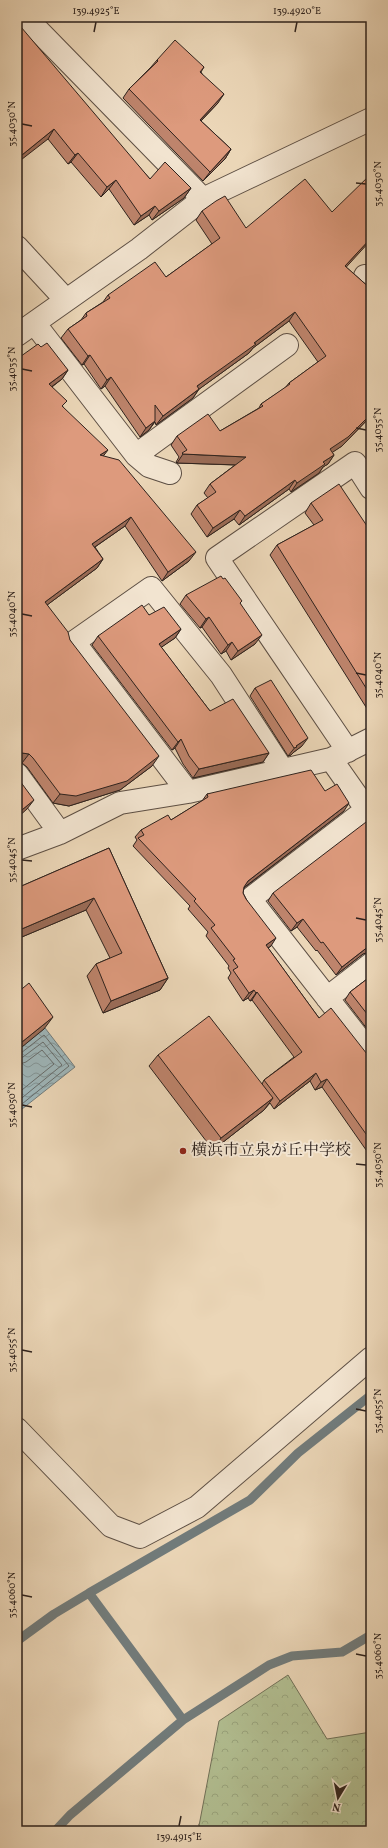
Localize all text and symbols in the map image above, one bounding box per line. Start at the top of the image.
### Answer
text: 139.4925°E [72,4,120,18]
text: 139.4920°E [273,4,321,18]
text: 35.4030°N [5,101,19,147]
text: 35.4030°N [371,161,385,207]
text: 35.4035°N [5,346,19,391]
text: 35.4035°N [371,407,385,452]
text: 35.4040°N [5,590,19,637]
text: 35.4040°N [371,651,385,698]
text: 35.4045°N [5,837,19,883]
text: 35.4045°N [371,897,385,943]
text: 35.4050°N [5,1082,19,1128]
place label: 横浜市立泉が丘中学校 [191,1140,351,1162]
text: 35.4050°N [371,1142,385,1188]
marker: 横浜市立泉が丘中学校 [178,1146,188,1156]
text: 35.4055°N [5,1327,19,1372]
text: 35.4055°N [371,1388,385,1433]
text: 35.4060°N [5,1571,19,1618]
text: 35.4060°N [371,1632,385,1679]
north arrow [318,1778,358,1818]
text: N [331,1798,342,1814]
text: 139.4915°E [156,1830,202,1844]

